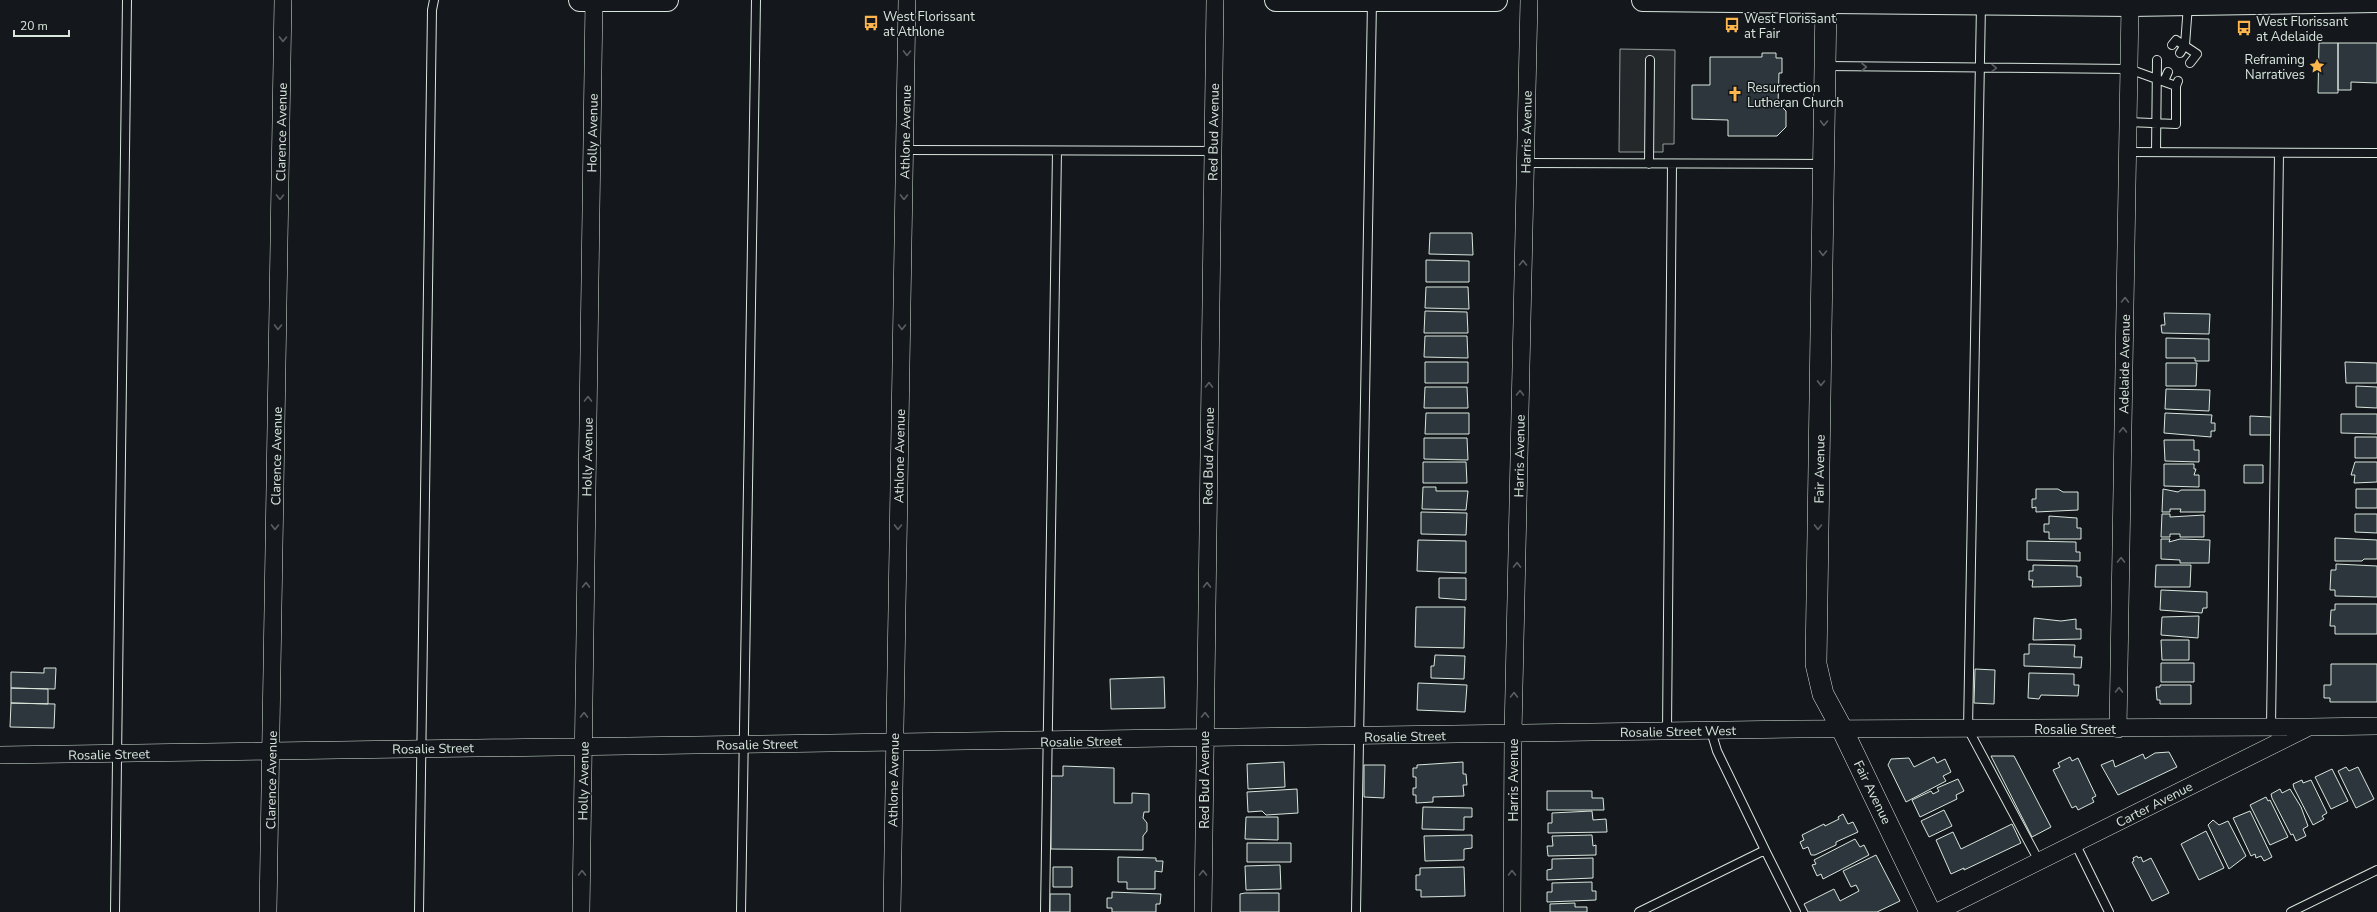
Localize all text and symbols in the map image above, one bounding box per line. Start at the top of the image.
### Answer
place label: West Florissant at Athlone [883,8,975,41]
place label: West Florissant at Fair [1744,10,1836,43]
scale bar [14,12,69,38]
place label: West Florissant at Adelaide [2256,13,2348,46]
bus stop icon: West Florissant at Athlone [862,14,880,32]
bus stop icon: West Florissant at Fair [1723,16,1741,34]
text: 20 m [20,18,48,34]
bus stop icon: West Florissant at Adelaide [2235,19,2253,37]
one-way arrow [279,36,287,42]
one-way arrow [902,50,911,56]
place label: Reframing Narratives [2245,51,2305,84]
place icon: Reframing Narratives [2308,57,2326,75]
one-way arrow [1861,63,1867,71]
one-way arrow [1991,64,1997,72]
place label: Resurrection Lutheran Church [1747,79,1844,112]
street label: Clarence Avenue [272,82,292,182]
street label: Red Bud Avenue [1204,83,1224,181]
street label: Athlone Avenue [896,85,916,179]
church icon: Resurrection Lutheran Church [1726,85,1744,103]
street label: Harris Avenue [1517,90,1537,174]
street label: Holly Avenue [583,93,603,173]
one-way arrow [1820,120,1828,126]
one-way arrow [276,194,284,200]
one-way arrow [900,194,908,200]
one-way arrow [1818,250,1827,256]
one-way arrow [1519,260,1527,266]
one-way arrow [2121,297,2129,303]
street label: Adelaide Avenue [2115,314,2135,414]
one-way arrow [274,324,282,330]
one-way arrow [897,324,906,330]
one-way arrow [1816,380,1825,386]
one-way arrow [1205,382,1214,388]
one-way arrow [1516,390,1524,396]
one-way arrow [584,396,592,402]
street label: Clarence Avenue [267,406,287,506]
street label: Red Bud Avenue [1199,407,1219,505]
street label: Athlone Avenue [890,409,910,503]
street label: Harris Avenue [1510,414,1530,498]
street label: Holly Avenue [578,417,598,497]
one-way arrow [2119,427,2127,433]
street label: Fair Avenue [1810,434,1830,504]
one-way arrow [271,524,279,530]
one-way arrow [894,524,902,530]
one-way arrow [1814,524,1822,530]
one-way arrow [2117,557,2125,563]
one-way arrow [1513,562,1521,568]
one-way arrow [582,582,590,588]
one-way arrow [1203,582,1211,588]
one-way arrow [2115,687,2123,693]
one-way arrow [1510,692,1518,698]
one-way arrow [580,712,588,718]
one-way arrow [1201,712,1209,718]
street label: Rosalie Street [2034,721,2116,739]
street label: Rosalie Street West [1620,722,1737,742]
street label: Rosalie Street [1364,727,1446,747]
street label: Clarence Avenue [262,730,282,830]
street label: Red Bud Avenue [1196,731,1214,829]
street label: Rosalie Street [1040,732,1122,752]
street label: Athlone Avenue [884,733,904,827]
street label: Rosalie Street [716,735,798,755]
street label: Harris Avenue [1505,738,1523,821]
street label: Rosalie Street [392,739,474,759]
street label: Holly Avenue [574,741,594,821]
street label: Rosalie Street [68,745,150,765]
street label: Fair Avenue [1849,757,1895,827]
street label: Carter Avenue [2113,778,2196,832]
one-way arrow [578,870,586,876]
one-way arrow [1199,870,1207,876]
one-way arrow [1508,870,1516,876]

